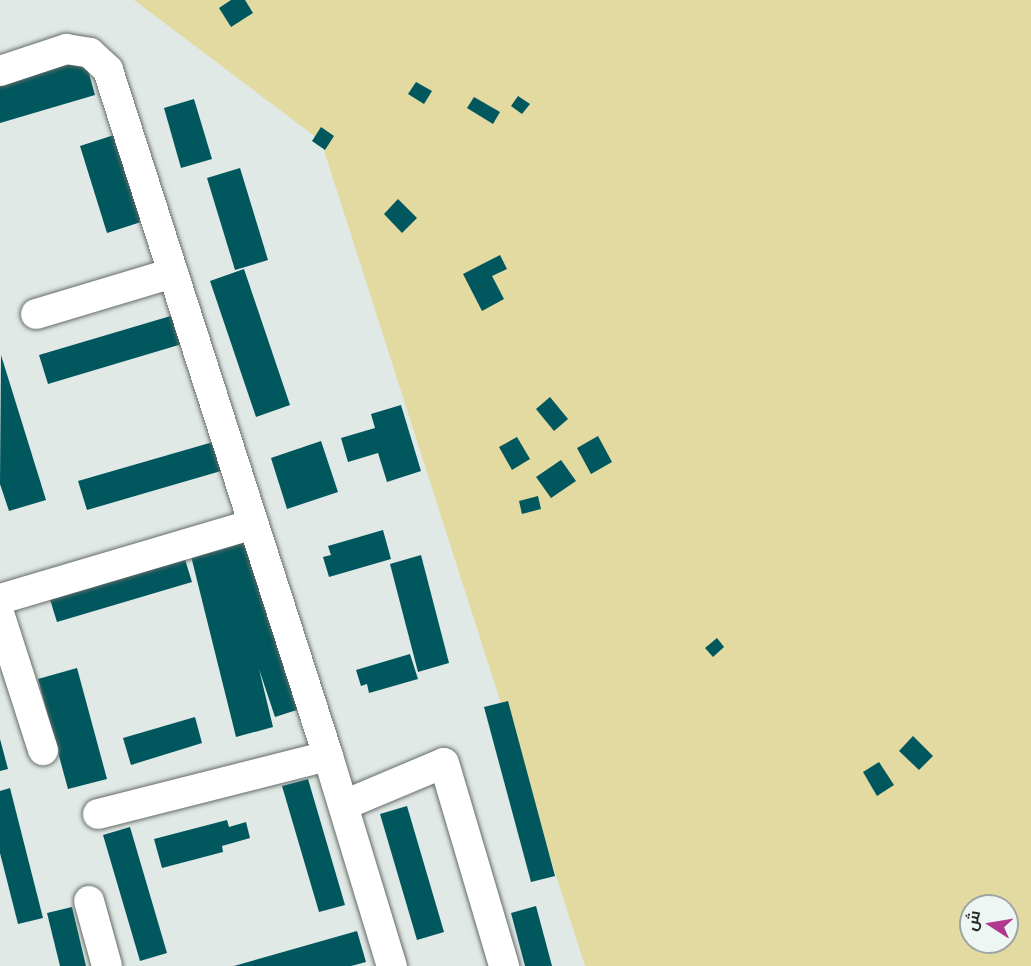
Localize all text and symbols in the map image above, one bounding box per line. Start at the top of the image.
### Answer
north arrow [959,894,1019,954]
text: ش [961,909,984,933]

